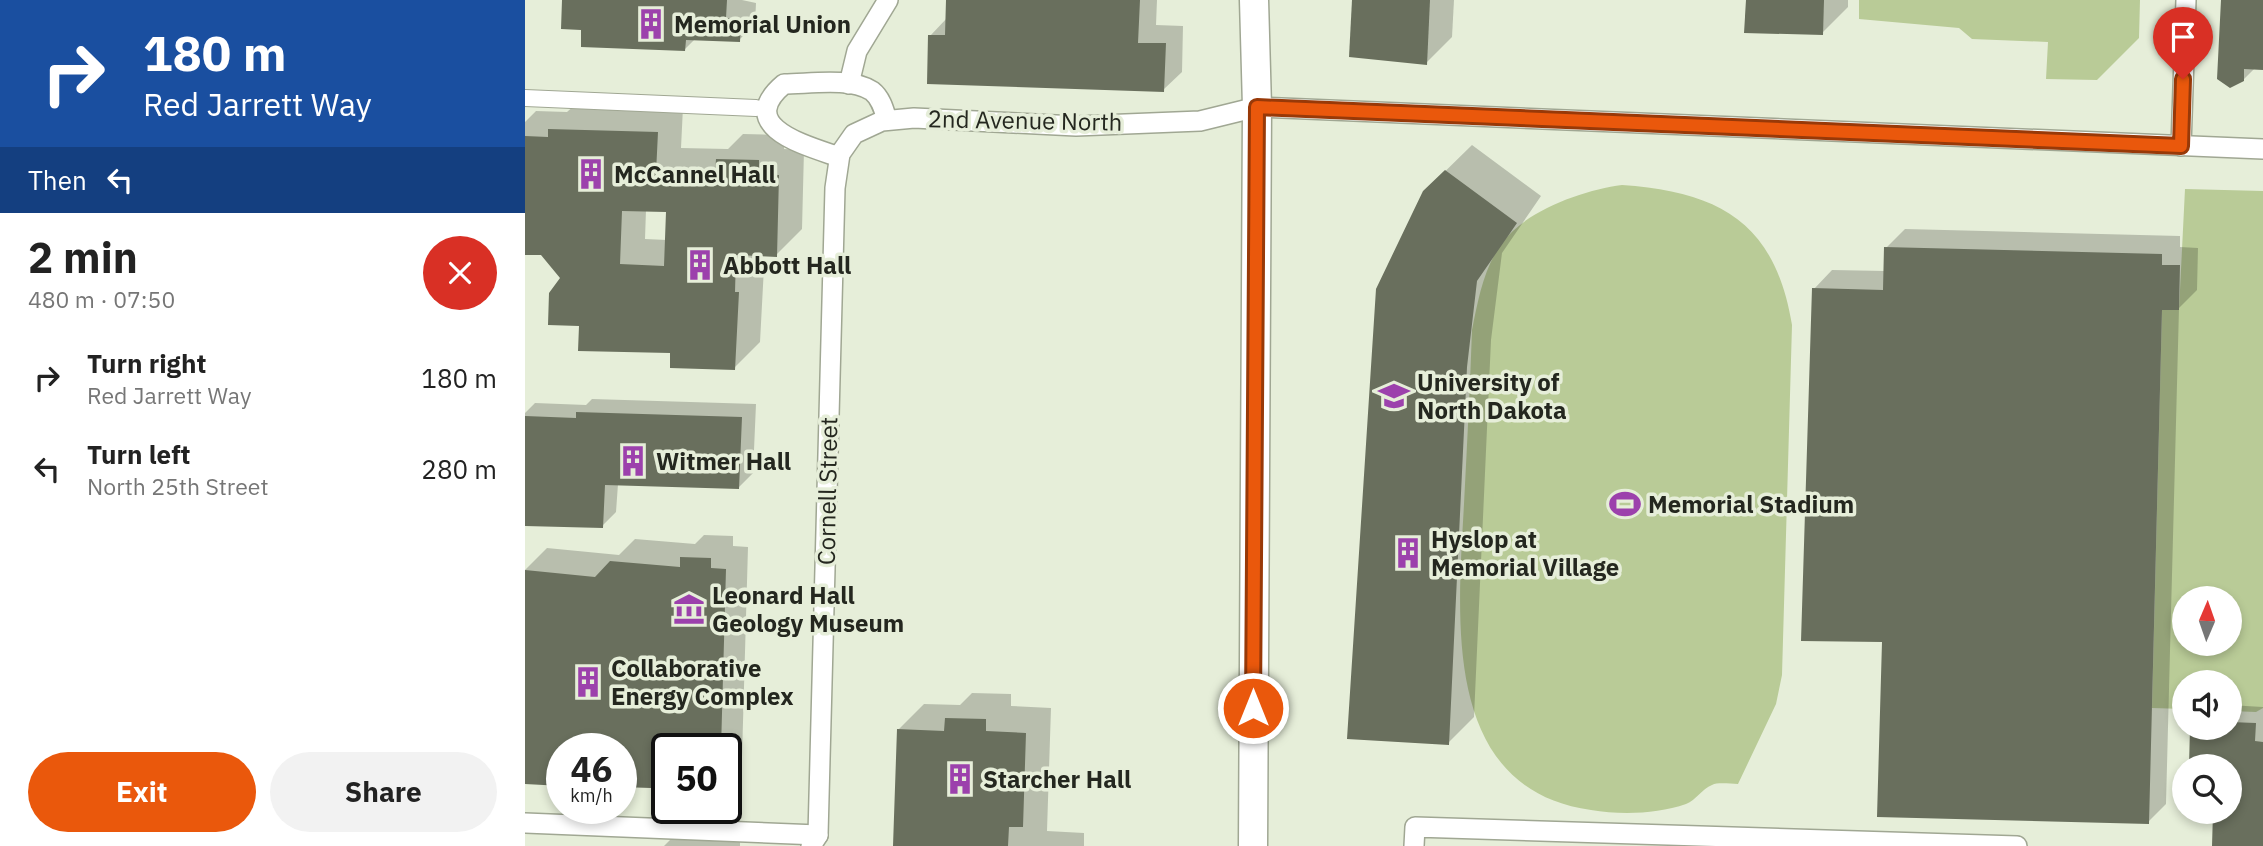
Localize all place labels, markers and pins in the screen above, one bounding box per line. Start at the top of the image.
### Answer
building icon: Memorial Union [634,7,668,41]
pin [2153,7,2213,79]
place label: Memorial Union [674,8,851,40]
building icon: McCannel Hall [574,157,608,191]
place label: McCannel Hall [614,158,776,190]
building icon: Abbott Hall [683,248,717,282]
place label: Abbott Hall [723,249,851,281]
place label: University of North Dakota [1417,366,1567,426]
school or university icon: University of North Dakota [1377,379,1411,413]
building icon: Witmer Hall [616,444,650,478]
place label: Witmer Hall [656,445,791,477]
sports icon: Memorial Stadium [1608,487,1642,521]
place label: Memorial Stadium [1648,488,1854,520]
place label: Hyslop at Memorial Village [1431,523,1619,583]
building icon: Hyslop at Memorial Village [1391,536,1425,570]
place label: Leonard Hall Geology Museum [712,579,904,639]
museum icon: Leonard Hall Geology Museum [672,592,706,626]
place label: Collaborative Energy Complex [611,652,794,712]
building icon: Collaborative Energy Complex [571,665,605,699]
building icon: Starcher Hall [943,762,977,796]
place label: Starcher Hall [983,763,1131,795]

